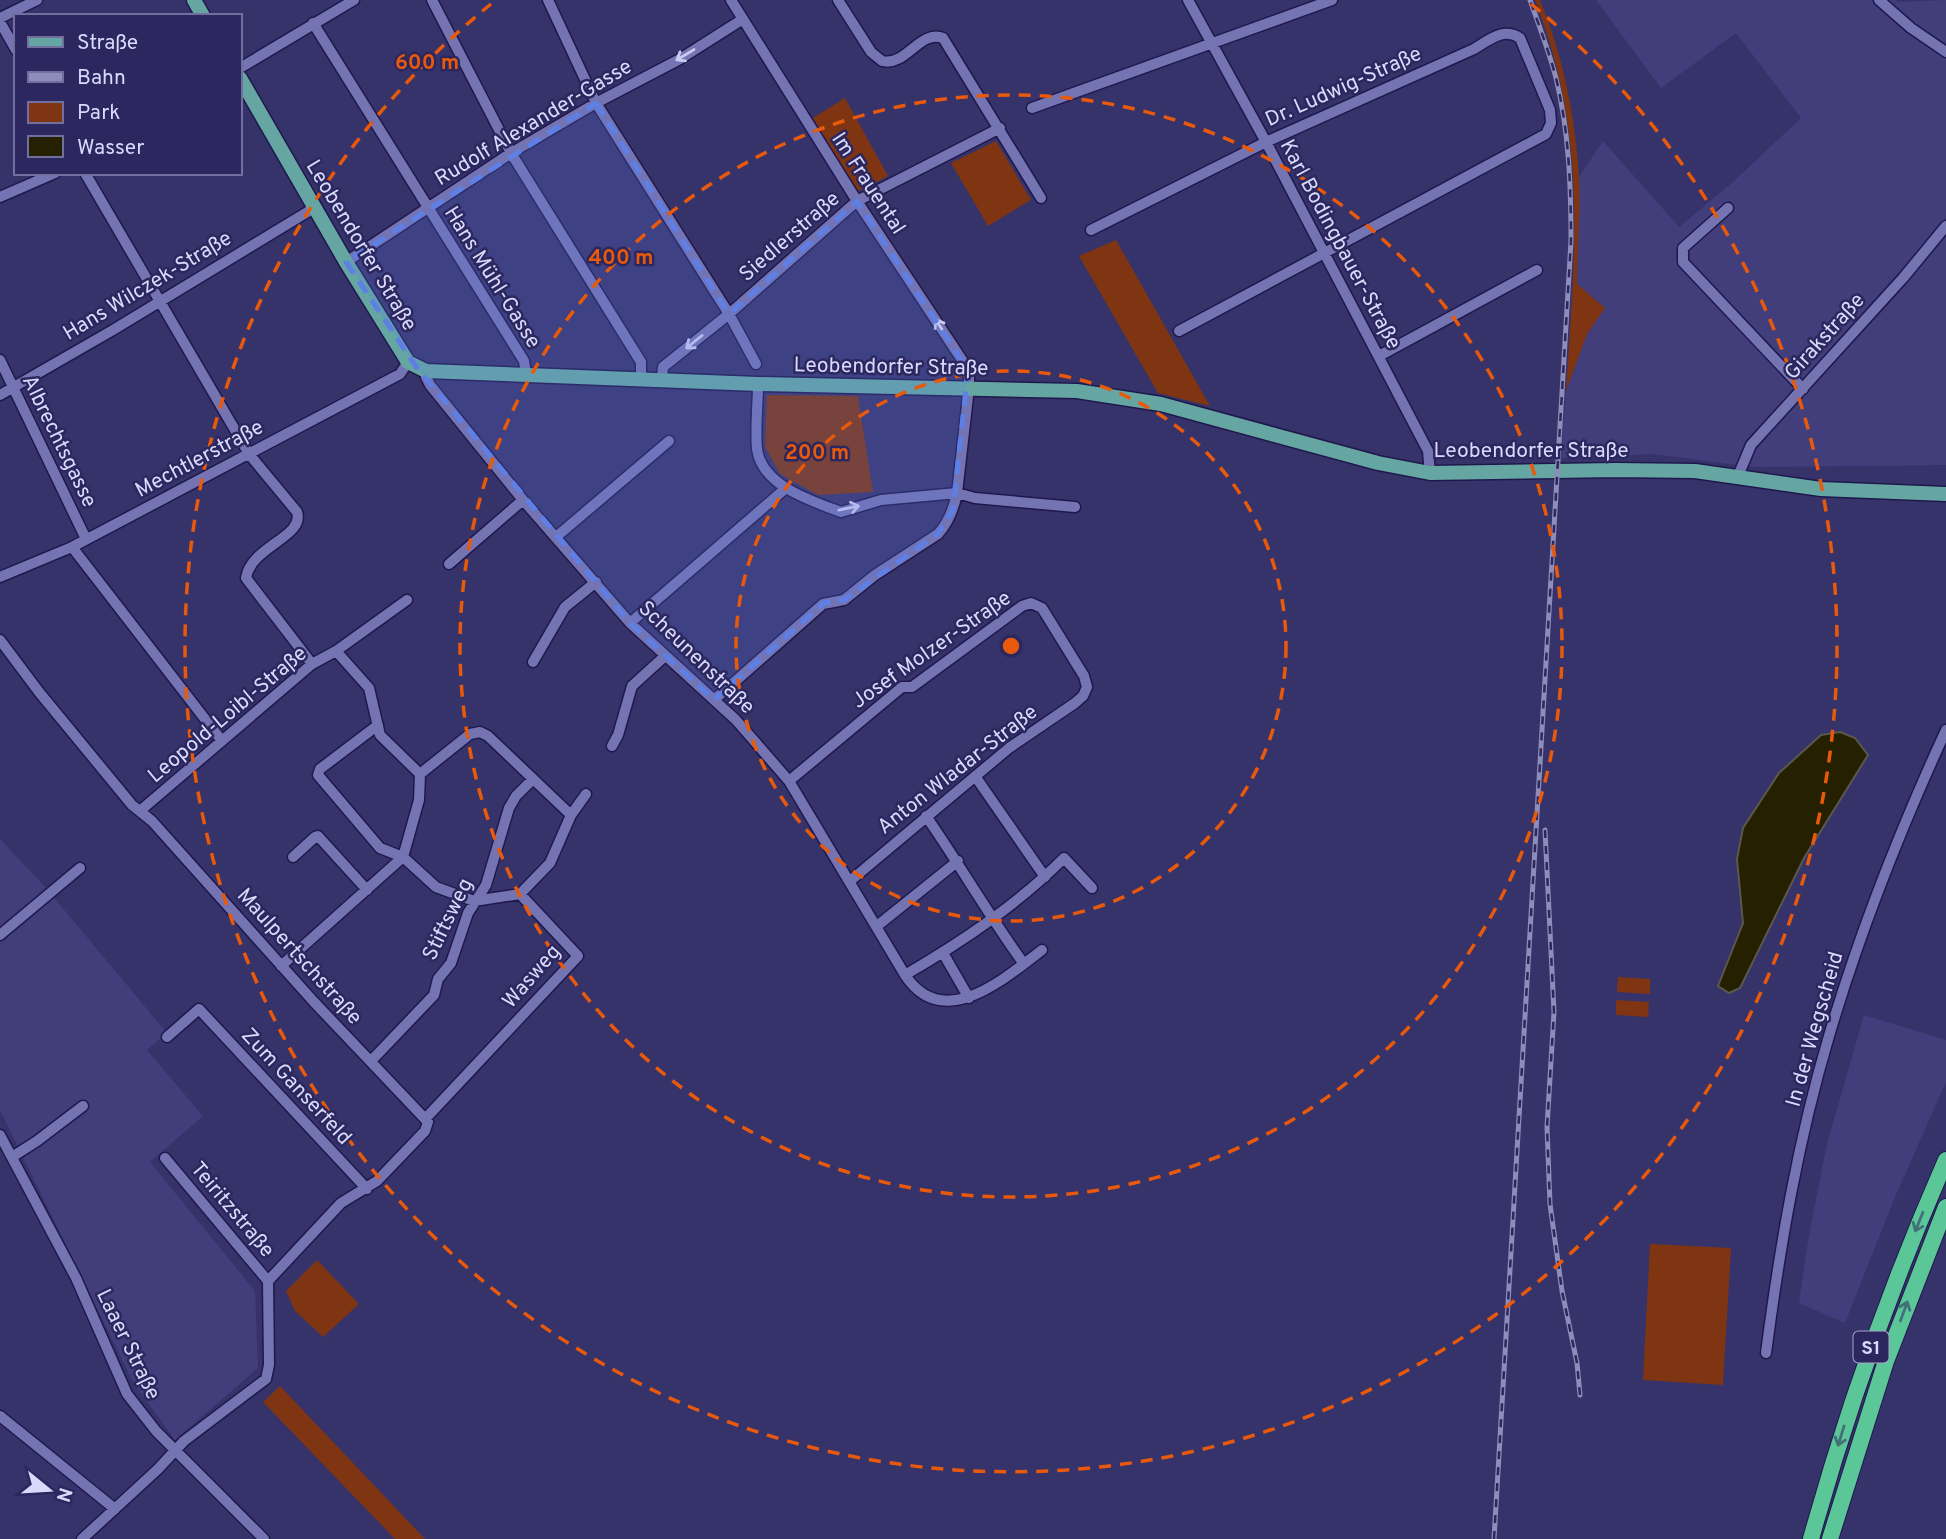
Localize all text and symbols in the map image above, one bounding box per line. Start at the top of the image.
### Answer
legend [14,14,242,175]
text: Straße [77,30,138,57]
street label: Dr. Ludwig-Straße [1261,41,1426,134]
one-way arrow [676,49,696,63]
text: 600 m [395,50,459,77]
street label: Rudolf Alexander-Gasse [430,54,637,193]
text: Bahn [77,65,126,92]
text: Park [77,100,120,127]
street label: Im Frauental [825,128,911,240]
text: Wasser [77,135,144,162]
street label: Karl Bodingbauer-Straße [1273,135,1406,354]
street label: Leobendorfer Straße [299,155,422,336]
street label: Siedlerstraße [734,186,846,288]
street label: Hans Mühl-Gasse [437,202,546,354]
street label: Hans Wilczek-Straße [59,225,237,347]
text: 400 m [589,245,653,272]
street label: Girakstraße [1779,288,1871,386]
one-way arrow [934,319,948,338]
one-way arrow [686,334,704,350]
street label: Leobendorfer Straße [793,352,989,383]
street label: Albrechtsgasse [15,371,102,512]
street label: Mechtlerstraße [131,414,269,504]
street label: Leobendorfer Straße [1434,438,1628,465]
text: 200 m [785,440,849,467]
one-way arrow [838,501,860,514]
street label: Josef Molzer-Straße [847,585,1017,715]
street label: Scheunenstraße [632,596,760,721]
centre of rings [999,634,1023,658]
street label: Leopold-Loibl-Straße [143,641,313,790]
street label: Anton Wladar-Straße [872,699,1043,841]
street label: Stiftsweg [417,874,480,965]
street label: Maulpertschstraße [230,883,367,1031]
street label: Wasweg [497,939,567,1015]
street label: In der Wegscheid [1780,949,1850,1110]
street label: Zum Ganserfeld [235,1023,357,1151]
street label: Teiritzstraße [184,1156,280,1263]
one-way arrow [1912,1211,1925,1233]
street label: Laaer Straße [89,1285,166,1405]
one-way arrow [1899,1301,1912,1323]
road number: S1 [1854,1331,1888,1362]
one-way arrow [1834,1425,1847,1447]
north arrow [14,1455,84,1525]
text: N [50,1484,77,1505]

